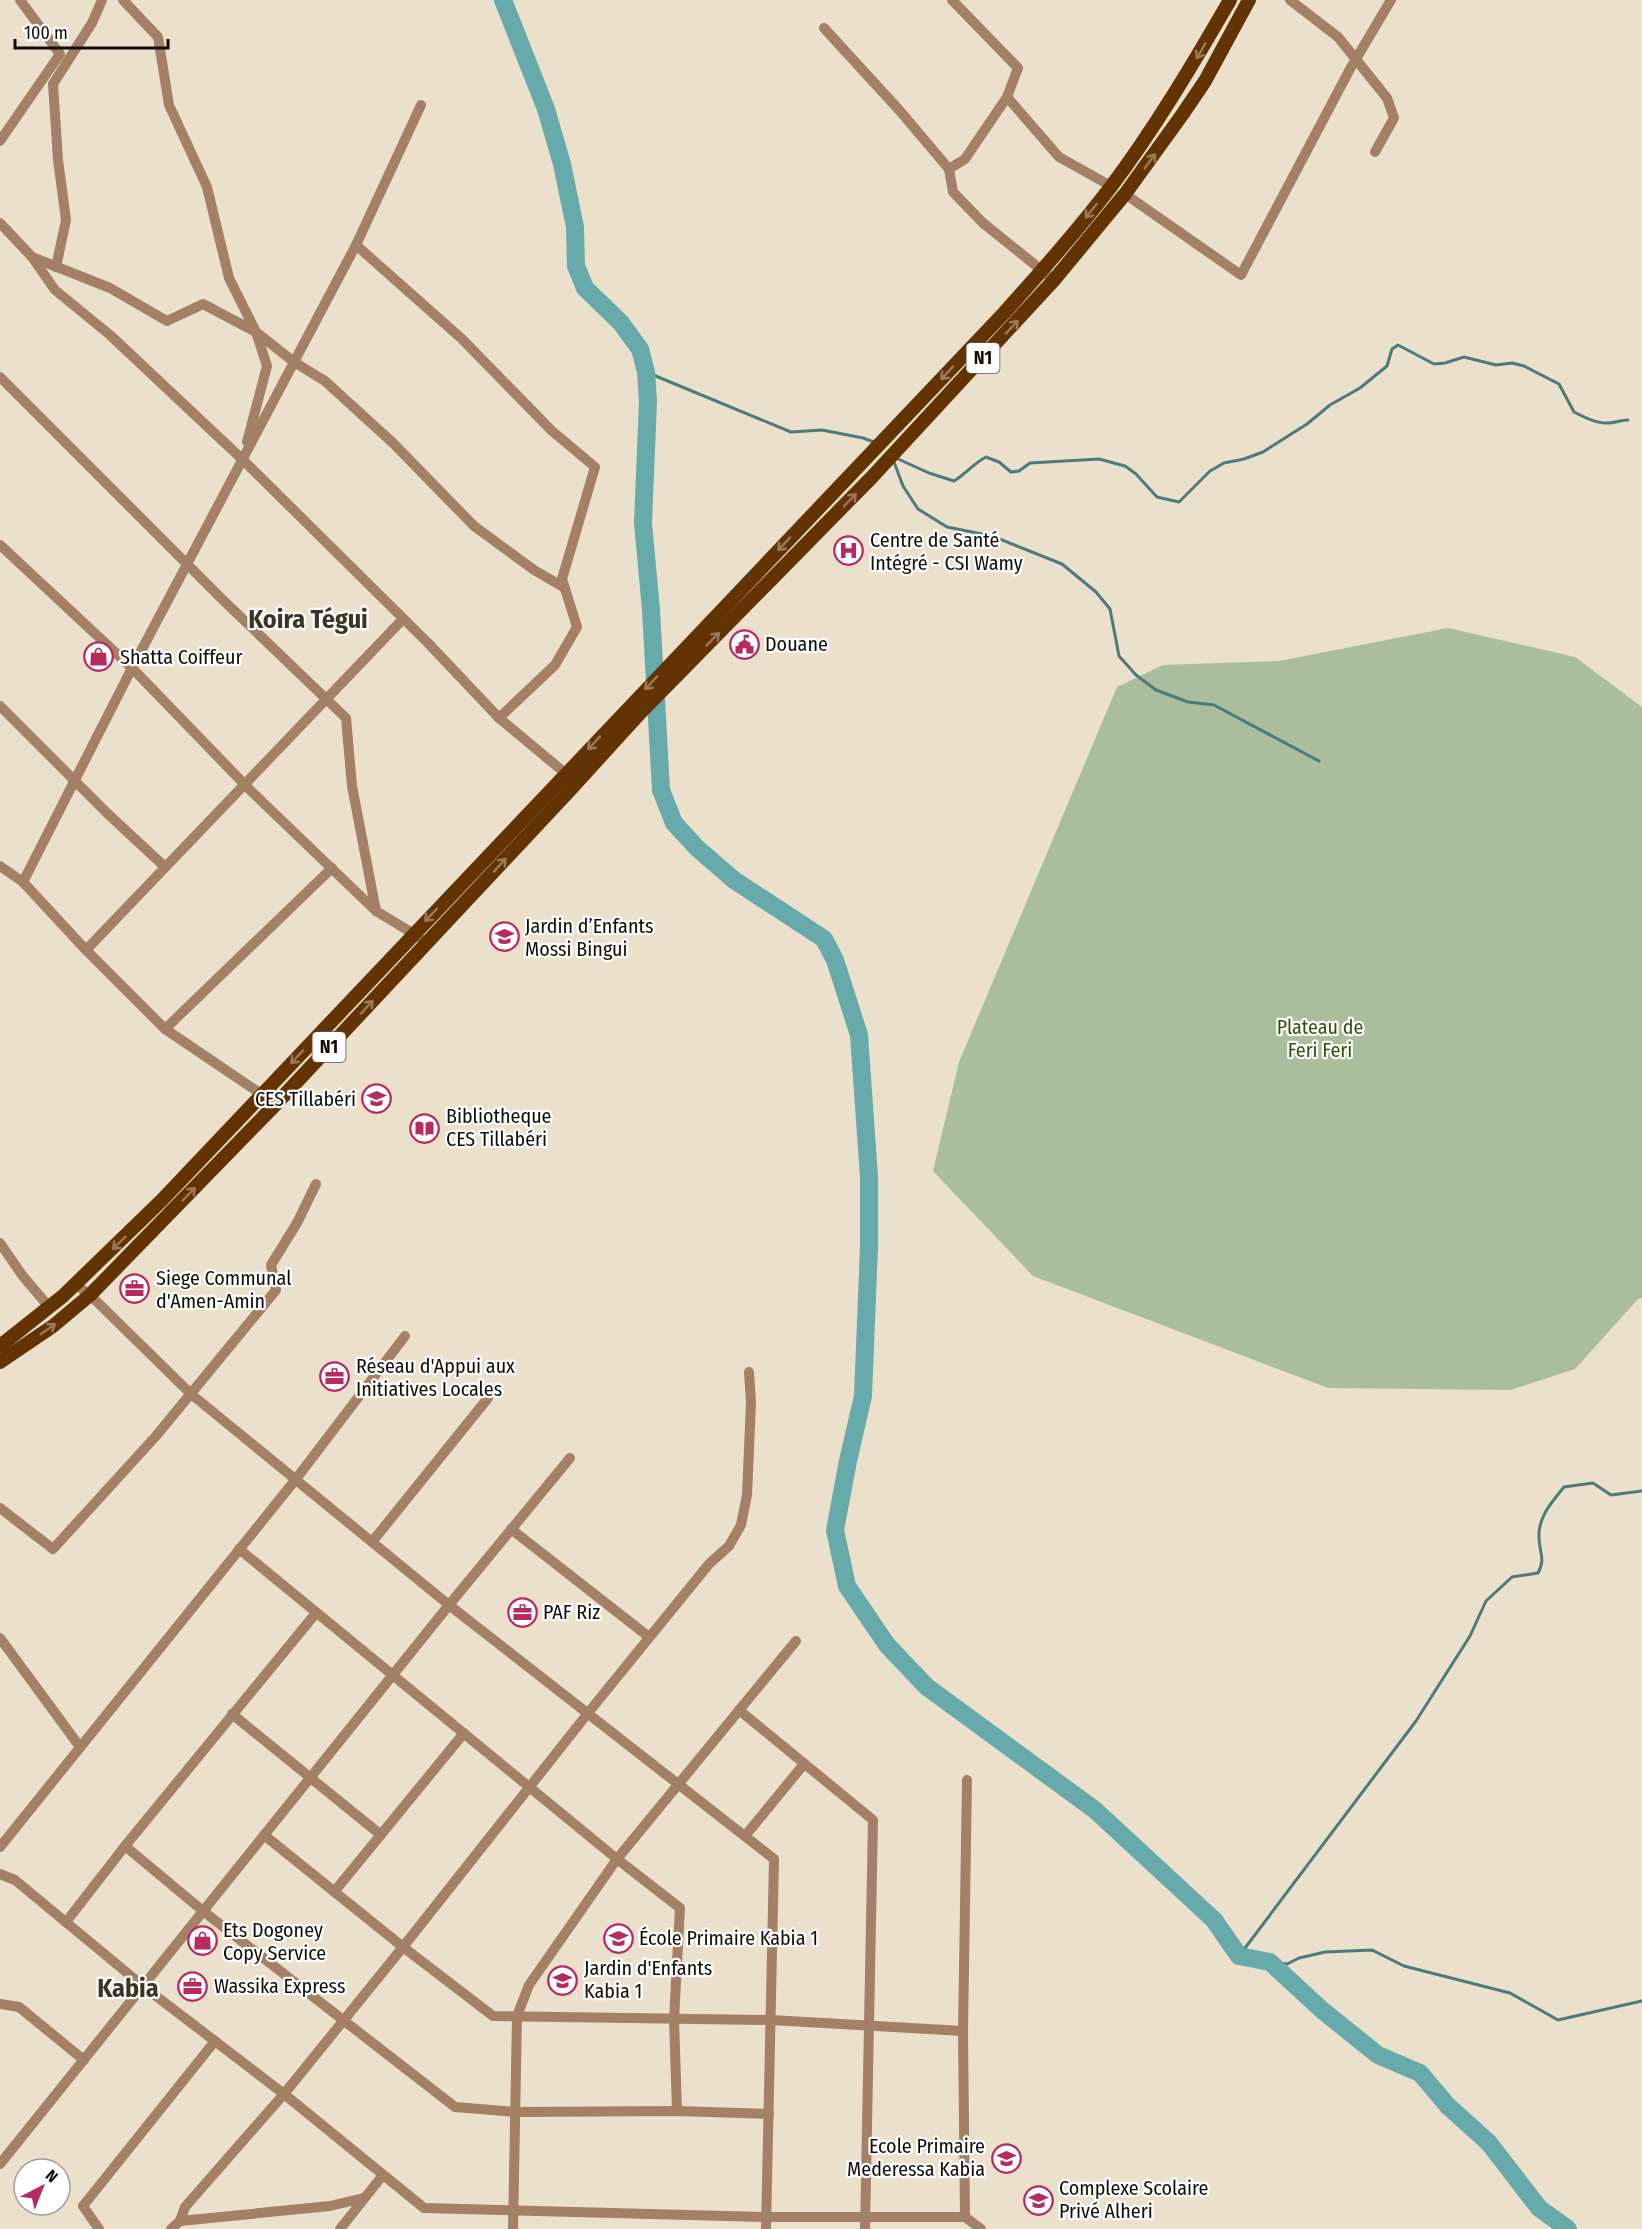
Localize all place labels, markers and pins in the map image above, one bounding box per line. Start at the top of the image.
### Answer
place label: Centre de Santé Intégré - CSI Wamy [870,528,1023,575]
hospital icon: Centre de Santé Intégré - CSI Wamy [833,535,865,567]
public building icon: Douane [728,628,760,660]
place label: Douane [765,632,828,656]
shop icon: Shatta Coiffeur [83,641,115,673]
place label: Shatta Coiffeur [120,645,242,669]
place label: Jardin d’Enfants Mossi Bingui [525,914,654,961]
school or university icon: Jardin d’Enfants Mossi Bingui [488,921,520,953]
school or university icon: CES Tillabéri [361,1083,393,1115]
place label: CES Tillabéri [255,1087,356,1111]
place label: Bibliotheque CES Tillabéri [446,1104,551,1151]
library icon: Bibliotheque CES Tillabéri [409,1112,441,1144]
place label: Siege Communal d'Amen-Amin [156,1266,291,1313]
office icon: Siege Communal d'Amen-Amin [119,1273,151,1305]
place label: Réseau d'Appui aux Initiatives Locales [356,1354,515,1401]
office icon: Réseau d'Appui aux Initiatives Locales [319,1361,351,1393]
office icon: PAF Riz [506,1596,538,1628]
place label: PAF Riz [543,1600,600,1624]
place label: Ets Dogoney Copy Service [223,1918,326,1965]
school or university icon: École Primaire Kabia 1 [602,1922,634,1954]
shop icon: Ets Dogoney Copy Service [186,1925,218,1957]
place label: École Primaire Kabia 1 [639,1926,818,1950]
place label: Jardin d'Enfants Kabia 1 [584,1956,712,2003]
school or university icon: Jardin d'Enfants Kabia 1 [547,1964,579,1996]
office icon: Wassika Express [177,1970,209,2002]
place label: Wassika Express [214,1974,345,1998]
place label: Ecole Primaire Mederessa Kabia [847,2134,985,2181]
school or university icon: Ecole Primaire Mederessa Kabia [990,2142,1022,2174]
place label: Complexe Scolaire Privé Alheri [1059,2176,1208,2223]
school or university icon: Complexe Scolaire Privé Alheri [1022,2184,1054,2216]

